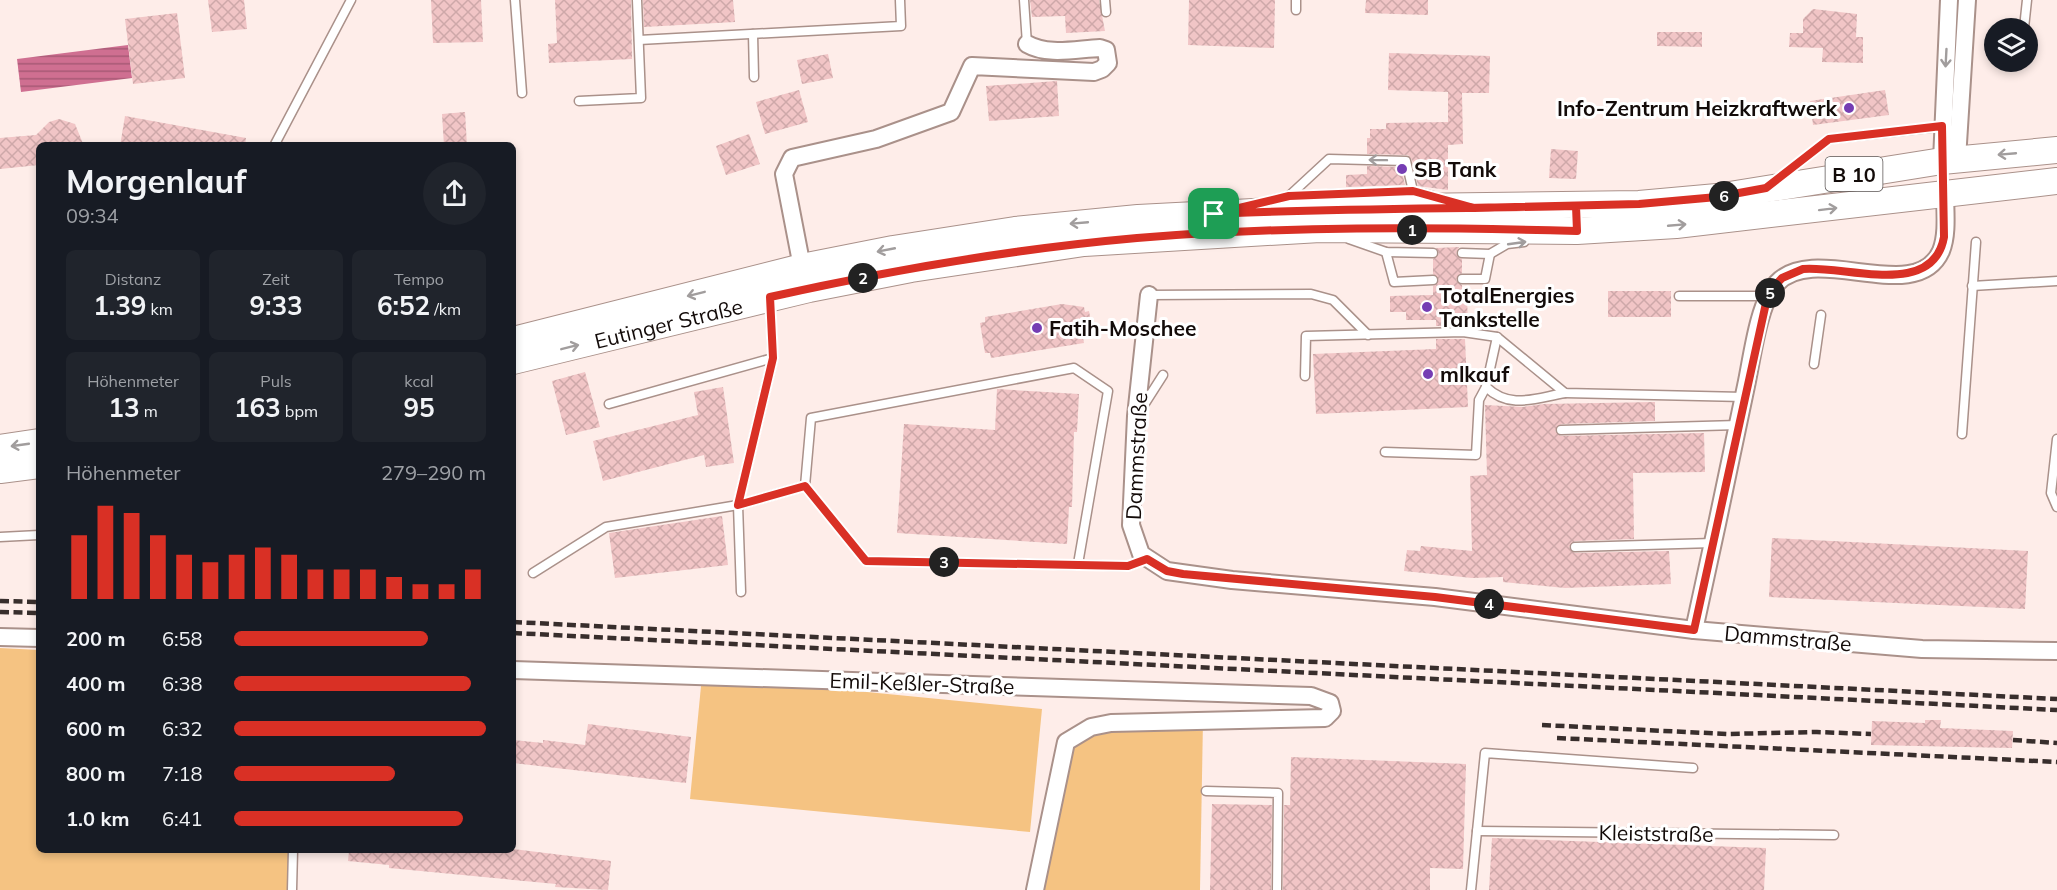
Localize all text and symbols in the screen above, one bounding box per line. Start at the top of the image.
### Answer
map controls [1984,18,2038,72]
button: layers [1984,18,2038,72]
one-way arrow [1940,48,1951,68]
place label: Info-Zentrum Heizkraftwerk [1557,95,1837,121]
marker: Info-Zentrum Heizkraftwerk [1842,101,1856,115]
one-way arrow [1997,149,2017,160]
one-way arrow [1369,155,1389,166]
place label: SB Tank [1414,156,1497,182]
road number: B 10 [1826,157,1882,191]
text: Morgenlauf [66,160,246,201]
button: share [423,162,486,225]
marker: SB Tank [1395,162,1409,176]
pin: 6 [1709,181,1739,211]
text: 6 [1719,186,1729,206]
pin [1188,188,1239,239]
icon: arrive [1197,197,1230,230]
text: 09:34 [66,203,119,228]
one-way arrow [1817,203,1837,214]
pin: 1 [1397,215,1427,245]
one-way arrow [1070,218,1090,229]
one-way arrow [1667,219,1686,230]
text: 1 [1407,220,1417,240]
one-way arrow [1507,237,1527,248]
one-way arrow [877,245,897,256]
pin: 2 [848,263,878,293]
text: 2 [858,268,868,288]
text: Distanz [105,269,161,289]
text: Zeit [262,269,290,289]
text: Tempo [394,269,444,289]
pin: 5 [1755,278,1785,308]
place label: TotalEnergies Tankstelle [1439,282,1574,332]
text: 5 [1765,283,1775,303]
one-way arrow [687,288,706,300]
text: 1.39 [93,289,146,322]
text: 9:33 [249,289,303,322]
text: 6:52 [377,289,430,322]
street label: Eutinger Straße [592,293,745,354]
text: km [146,299,173,319]
text: /km [430,299,461,319]
marker: TotalEnergies Tankstelle [1420,300,1434,314]
place label: Fatih-Moschee [1049,315,1196,341]
marker: Fatih-Moschee [1030,321,1044,335]
one-way arrow [560,341,579,353]
place label: mlkauf [1440,361,1510,387]
marker: mlkauf [1421,367,1435,381]
text: Höhenmeter [87,371,179,391]
text: Puls [260,371,292,391]
text: kcal [404,371,434,391]
text: 13 [108,391,139,424]
text: 163 [234,391,281,424]
text: 95 [403,391,435,424]
street label: Dammstraße [1120,392,1152,520]
text: m [139,401,158,421]
text: bpm [281,401,318,421]
one-way arrow [10,439,30,450]
text: Höhenmeter [66,460,181,485]
text: 279–290 m [381,460,486,485]
pin: 3 [929,547,959,577]
text: 3 [939,552,949,572]
pin: 4 [1474,589,1504,619]
text: 4 [1484,594,1494,614]
street label: Dammstraße [1723,619,1853,657]
text: 200 m [66,626,125,651]
text: 6:58 [162,626,203,651]
street label: Emil-Keßler-Straße [829,667,1015,699]
text: 400 m [66,671,125,696]
text: 6:38 [162,671,203,696]
text: 600 m [66,716,125,741]
text: 6:32 [162,716,203,741]
text: 800 m [66,761,125,786]
text: 7:18 [162,761,203,786]
text: 1.0 km [66,806,129,831]
text: 6:41 [162,806,203,831]
street label: Kleiststraße [1598,819,1714,847]

